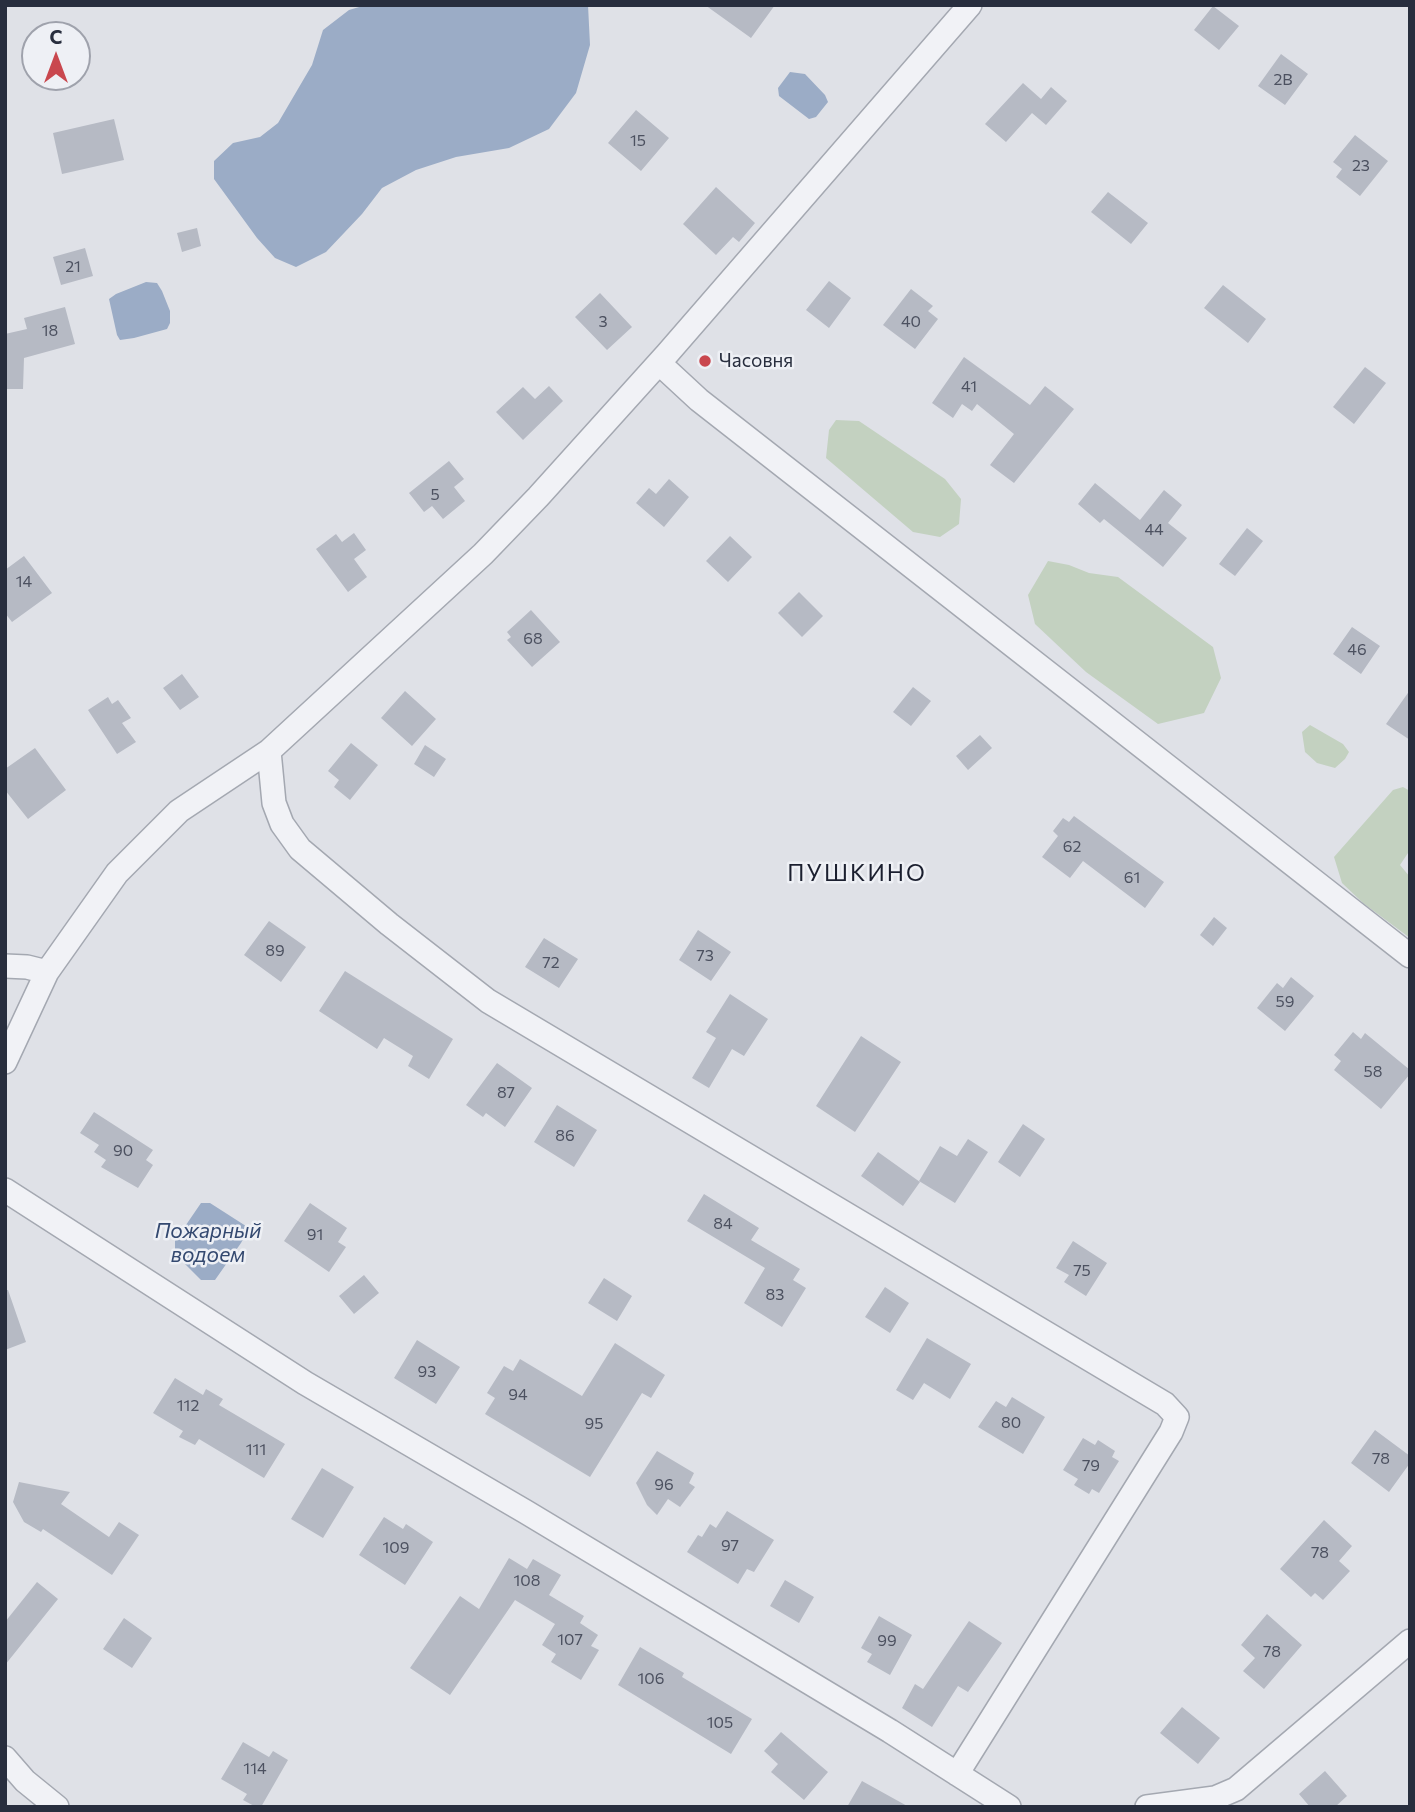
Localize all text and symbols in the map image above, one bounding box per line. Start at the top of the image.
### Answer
north arrow [21,21,91,91]
text: С [50,25,63,48]
house number: 2В [1273,70,1293,90]
house number: 15 [630,131,646,151]
house number: 23 [1352,156,1370,176]
house number: 21 [65,257,81,277]
house number: 3 [598,312,608,332]
house number: 40 [901,312,921,332]
house number: 18 [42,321,58,341]
place label: Часовня [719,350,793,372]
marker: Часовня [697,353,713,369]
house number: 41 [961,377,977,397]
house number: 5 [430,485,440,505]
house number: 44 [1144,520,1164,540]
house number: 14 [16,572,32,592]
house number: 68 [523,629,543,649]
house number: 46 [1347,640,1367,660]
house number: 62 [1063,837,1081,857]
district label: ПУШКИНО [788,859,926,887]
house number: 61 [1124,868,1140,888]
house number: 89 [265,941,285,961]
house number: 73 [696,946,714,966]
house number: 72 [542,953,560,973]
house number: 59 [1276,992,1294,1012]
house number: 58 [1364,1062,1382,1082]
house number: 87 [497,1083,515,1103]
house number: 86 [555,1126,575,1146]
house number: 90 [113,1141,133,1161]
house number: 84 [713,1214,733,1234]
water label: Пожарный водоем [155,1218,261,1268]
house number: 91 [307,1225,323,1245]
house number: 75 [1073,1261,1091,1281]
house number: 83 [766,1285,784,1305]
house number: 93 [418,1362,436,1382]
house number: 94 [508,1385,528,1405]
house number: 112 [177,1396,199,1416]
house number: 80 [1001,1413,1021,1433]
house number: 95 [585,1414,603,1434]
house number: 111 [246,1440,266,1460]
house number: 78 [1372,1449,1390,1469]
house number: 79 [1082,1456,1100,1476]
house number: 96 [654,1475,674,1495]
house number: 97 [721,1536,739,1556]
house number: 109 [383,1538,409,1558]
house number: 78 [1311,1543,1329,1563]
house number: 108 [514,1571,540,1591]
house number: 107 [557,1630,583,1650]
house number: 99 [877,1631,897,1651]
house number: 78 [1263,1642,1281,1662]
house number: 106 [638,1669,664,1689]
house number: 105 [707,1713,733,1733]
house number: 114 [243,1759,267,1779]

